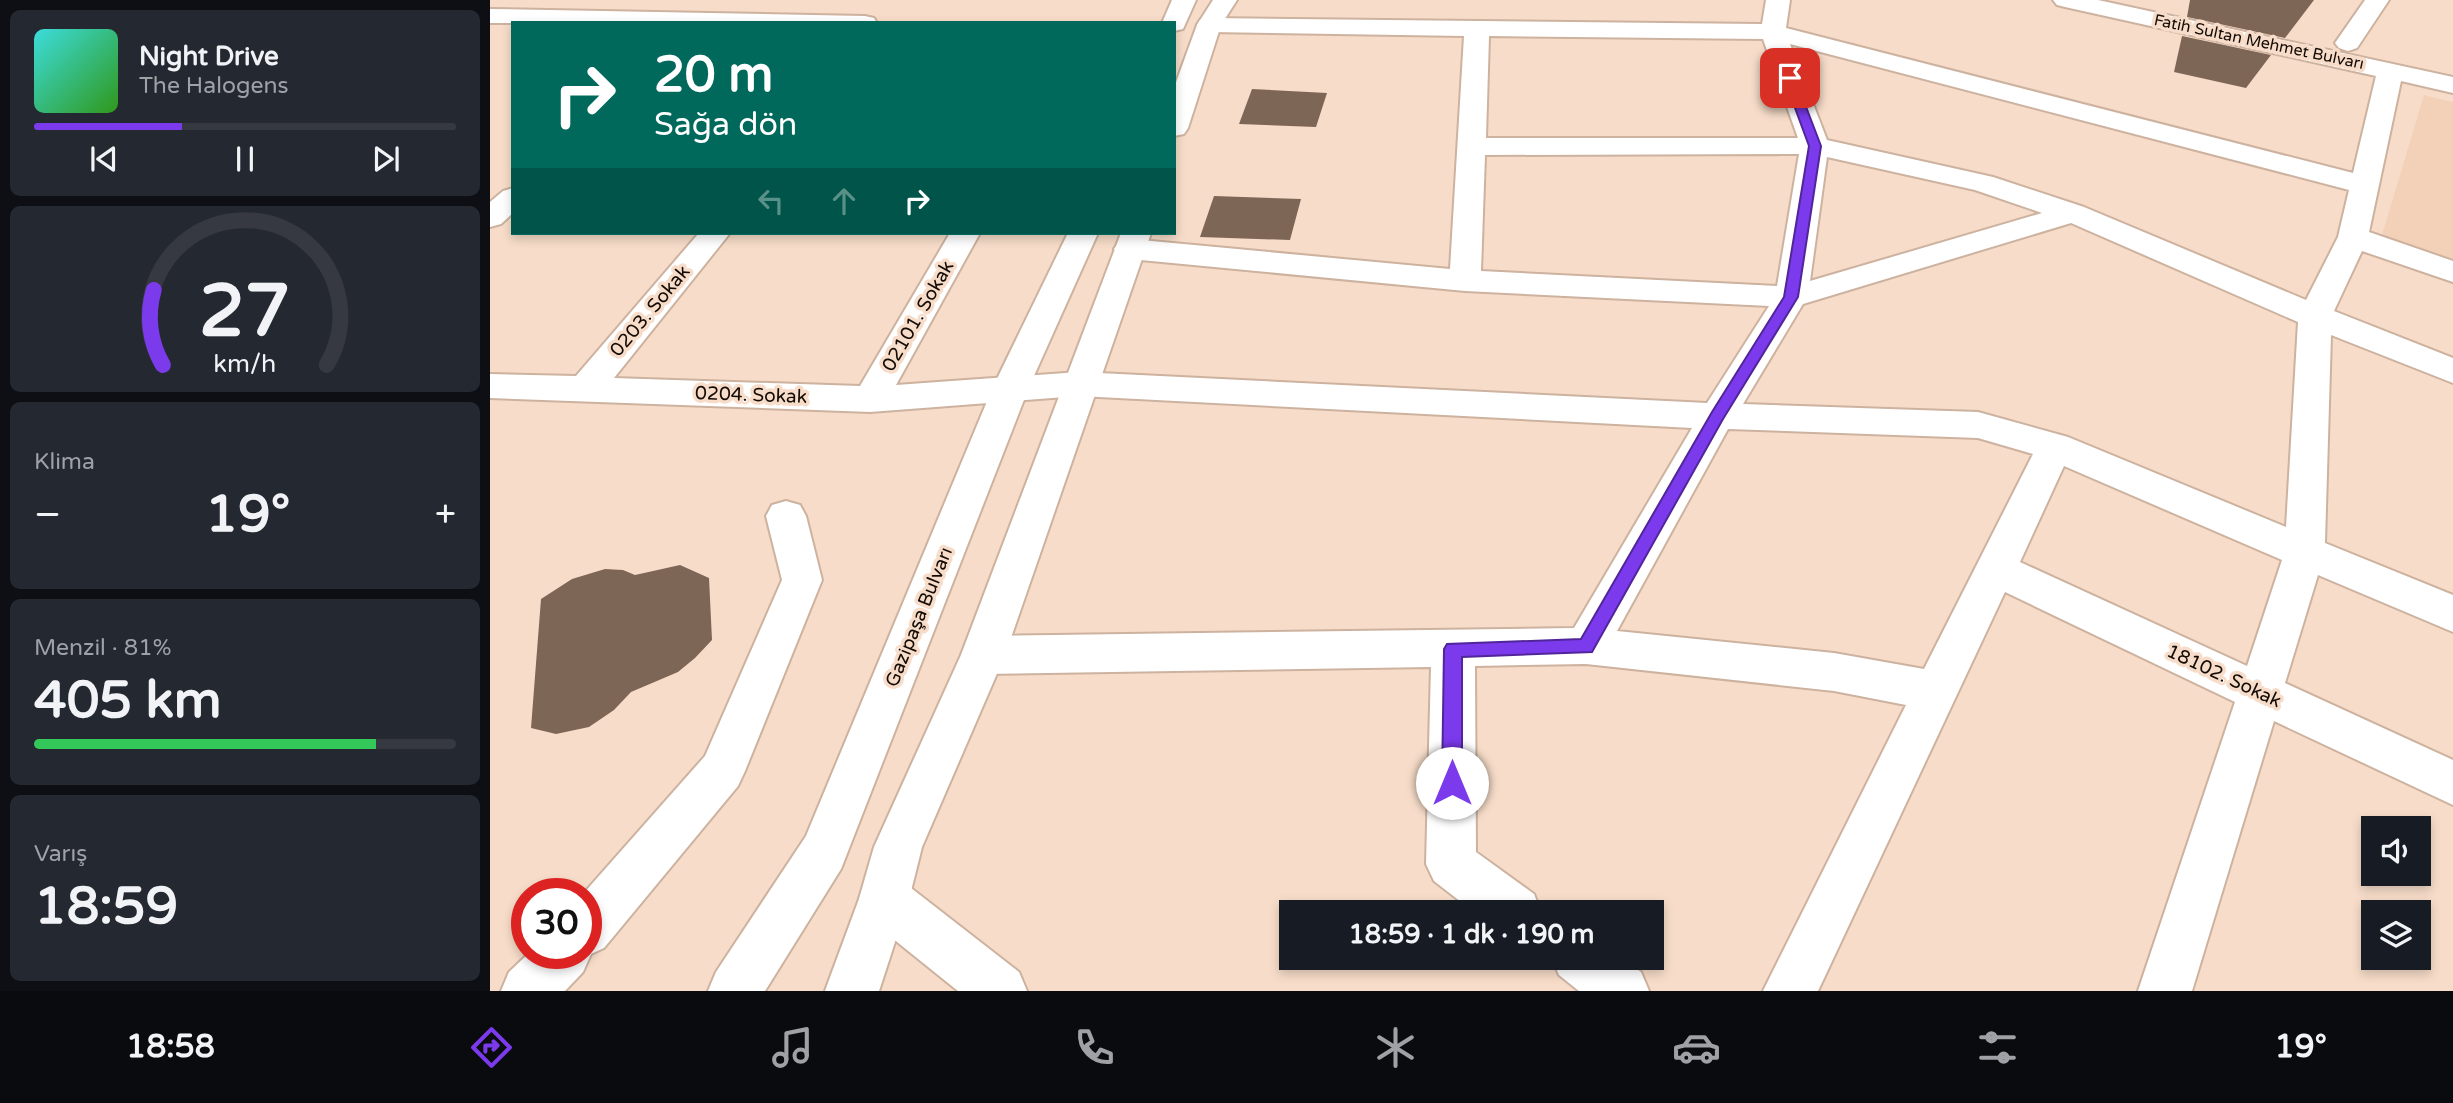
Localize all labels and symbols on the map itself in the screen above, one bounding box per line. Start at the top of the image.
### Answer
street label: Fatih Sultan Mehmet Bulvarı [2152,10,2366,74]
pin [1760,48,1820,108]
street label: 02101. Sokak [877,257,959,375]
street label: 0203. Sokak [606,261,694,361]
street label: 0204. Sokak [695,382,807,408]
street label: Gazipaşa Bulvarı [881,544,957,690]
street label: 18102. Sokak [2163,640,2285,712]
position arrow [1415,746,1489,820]
speed limit sign: 30 [511,878,602,969]

